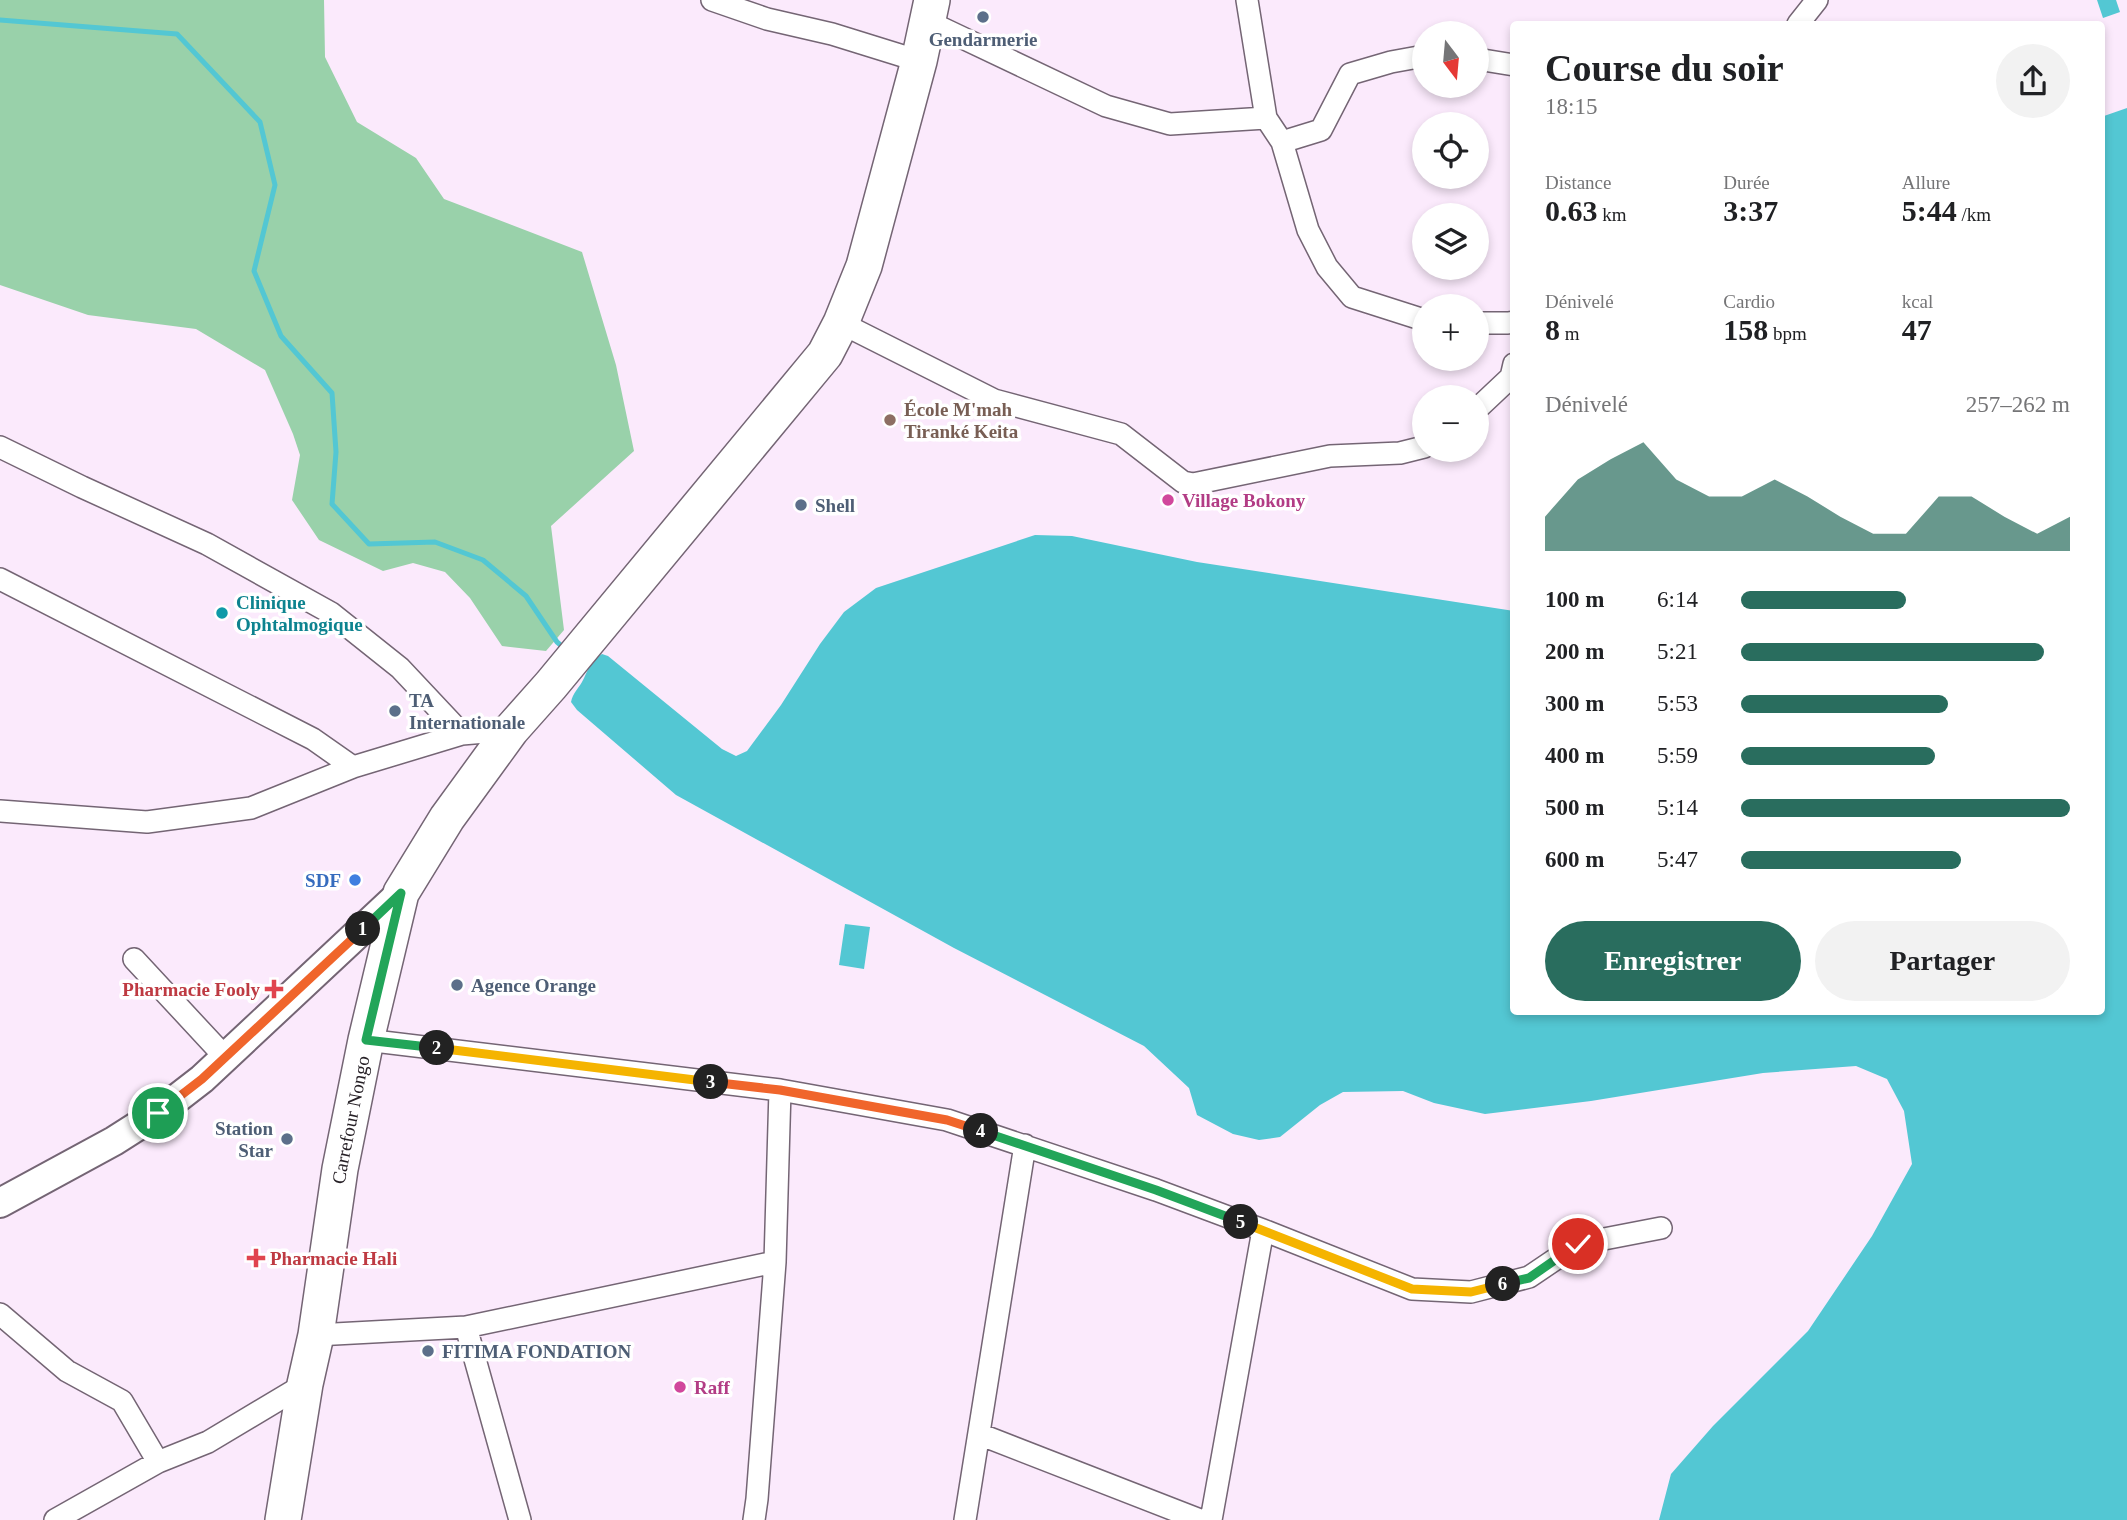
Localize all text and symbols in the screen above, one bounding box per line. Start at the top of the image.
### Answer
marker: Gendarmerie [975,9,991,25]
north arrow [1412,21,1489,98]
map controls [1412,21,1489,462]
place label: Gendarmerie [929,29,1037,50]
button: share [1996,44,2070,118]
text: Course du soir [1545,47,1784,89]
text: 18:15 [1545,94,1597,119]
button: locate [1412,112,1489,189]
text: Distance [1545,172,1611,193]
text: Durée [1723,172,1770,193]
text: Allure [1902,172,1950,193]
text: 0.63 [1545,194,1598,227]
text: 3:37 [1723,194,1778,227]
text: 5:44 [1902,194,1957,227]
button: layers [1412,203,1489,280]
text: km [1598,204,1627,225]
text: /km [1957,204,1991,225]
text: Dénivelé [1545,291,1614,312]
text: Cardio [1723,291,1775,312]
text: kcal [1902,291,1933,312]
button: + [1412,294,1489,371]
text: 8 [1545,313,1560,346]
text: 158 [1723,313,1768,346]
text: 47 [1902,313,1932,346]
text: m [1560,323,1580,344]
text: bpm [1768,323,1807,344]
button: − [1412,385,1489,462]
text: Dénivelé [1545,392,1628,417]
text: 257–262 m [1966,392,2070,417]
place label: École M'mah Tiranké Keita [904,399,1019,442]
marker: École M'mah Tiranké Keita [882,412,898,428]
place label: Village Bokony [1182,490,1306,511]
marker: Village Bokony [1160,492,1176,508]
place label: Shell [815,495,855,516]
marker: Shell [793,497,809,513]
text: 100 m [1545,587,1604,612]
text: 6:14 [1657,587,1698,612]
place label: Clinique Ophtalmogique [236,592,363,635]
marker: Clinique Ophtalmogique [214,605,230,621]
text: 200 m [1545,639,1604,664]
text: 5:21 [1657,639,1698,664]
place label: TA Internationale [409,690,525,733]
text: 300 m [1545,691,1604,716]
text: 5:53 [1657,691,1698,716]
marker: TA Internationale [387,703,403,719]
text: 400 m [1545,743,1604,768]
text: 5:59 [1657,743,1698,768]
text: 500 m [1545,795,1604,820]
text: 5:14 [1657,795,1698,820]
text: 600 m [1545,847,1604,872]
text: 5:47 [1657,847,1698,872]
place label: SDF [305,870,341,891]
marker: SDF [347,872,363,888]
pin: 1 [346,912,380,946]
text: 1 [358,918,367,939]
button: Enregistrer [1545,921,1801,1001]
button: Partager [1815,921,2070,1001]
place label: Agence Orange [471,975,596,996]
marker: Agence Orange [449,977,465,993]
place label: Pharmacie Fooly [122,979,260,1000]
marker: Pharmacie Fooly [266,981,282,997]
pin: 2 [420,1030,454,1066]
text: 2 [432,1037,441,1058]
street label: Carrefour Nongo [328,1054,374,1185]
pin: 3 [694,1064,728,1100]
text: 3 [706,1071,715,1092]
pin [128,1083,188,1143]
icon: arrive [139,1094,177,1132]
pin: 4 [964,1114,998,1148]
place label: Station Star [215,1118,274,1161]
text: 4 [976,1120,985,1141]
marker: Station Star [279,1131,295,1147]
pin: 5 [1224,1204,1258,1240]
text: 5 [1236,1211,1245,1232]
pin [1548,1214,1608,1274]
icon: check [1559,1225,1597,1263]
place label: Pharmacie Hali [270,1248,397,1269]
marker: Pharmacie Hali [248,1250,264,1266]
pin: 6 [1486,1266,1520,1302]
text: 6 [1498,1273,1507,1294]
place label: FITIMA FONDATION [442,1341,631,1362]
marker: FITIMA FONDATION [420,1343,436,1359]
place label: Raff [694,1377,731,1398]
marker: Raff [672,1379,688,1395]

